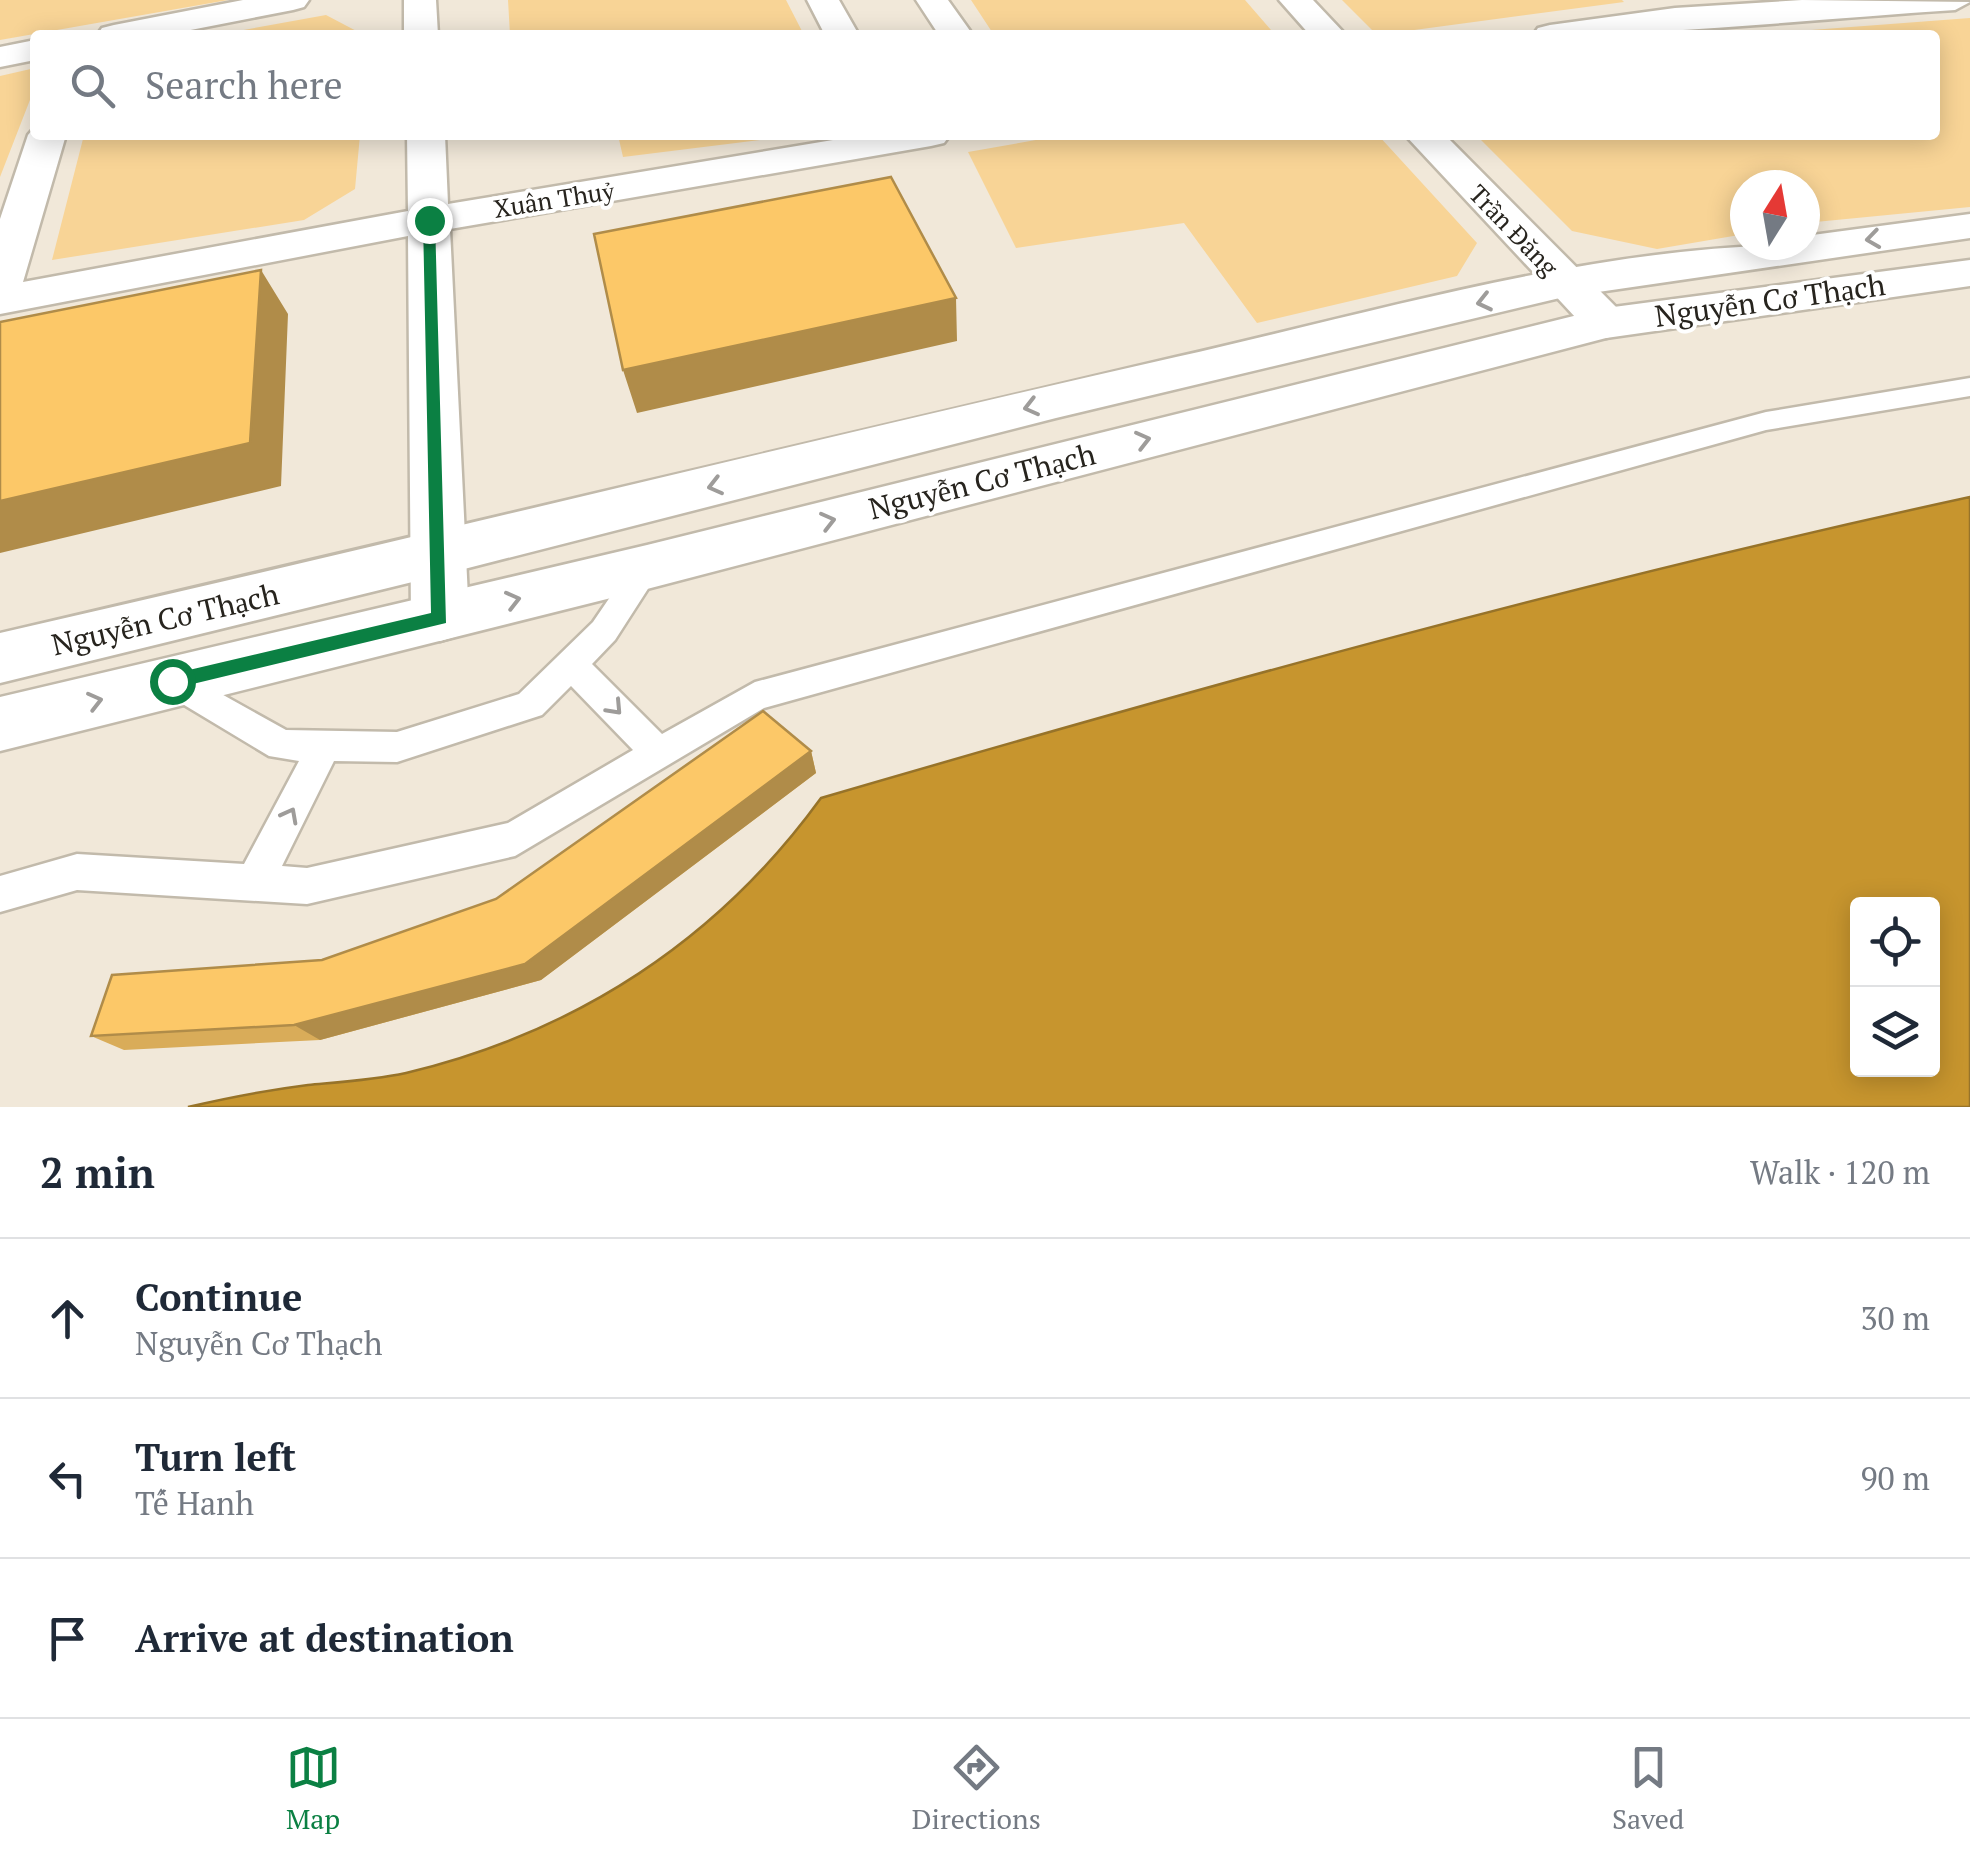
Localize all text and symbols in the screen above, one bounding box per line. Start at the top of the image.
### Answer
search box [30,30,1940,140]
icon: search [65,58,120,113]
text: Search here [145,60,343,110]
north arrow [1730,170,1820,260]
street label: Xuân Thuỷ [491,173,617,225]
street label: Trần Đăng [1462,177,1566,283]
route end [407,198,453,244]
one-way arrow [1865,227,1882,248]
street label: Nguyễn Cơ Thạch [1652,264,1888,336]
one-way arrow [1476,290,1493,311]
one-way arrow [1023,395,1040,416]
one-way arrow [1134,431,1151,452]
street label: Nguyễn Cơ Thạch [865,433,1100,528]
one-way arrow [707,474,724,495]
one-way arrow [819,511,836,532]
street label: Nguyễn Cơ Thạch [47,573,283,665]
one-way arrow [504,591,521,612]
route start [150,659,196,705]
one-way arrow [86,691,103,712]
one-way arrow [603,696,621,714]
one-way arrow [278,807,297,825]
map controls [1850,897,1940,1077]
button: locate [1850,897,1940,987]
button: layers [1850,987,1940,1077]
text: 2 min [40,1144,155,1200]
text: Walk · 120 m [1750,1151,1930,1193]
text: Continue [135,1272,302,1322]
icon: ahead [40,1291,95,1346]
text: 30 m [1860,1297,1930,1339]
text: Nguyễn Cơ Thạch [135,1322,383,1364]
text: Turn left [135,1432,296,1482]
icon: left [40,1451,95,1506]
text: 90 m [1860,1457,1930,1499]
text: Tế Hanh [135,1482,254,1524]
icon: arrive [40,1611,95,1666]
text: Arrive at destination [135,1613,514,1663]
tab: Map [286,1740,341,1837]
tab: Directions [912,1740,1041,1837]
tab: Saved [1612,1740,1684,1837]

